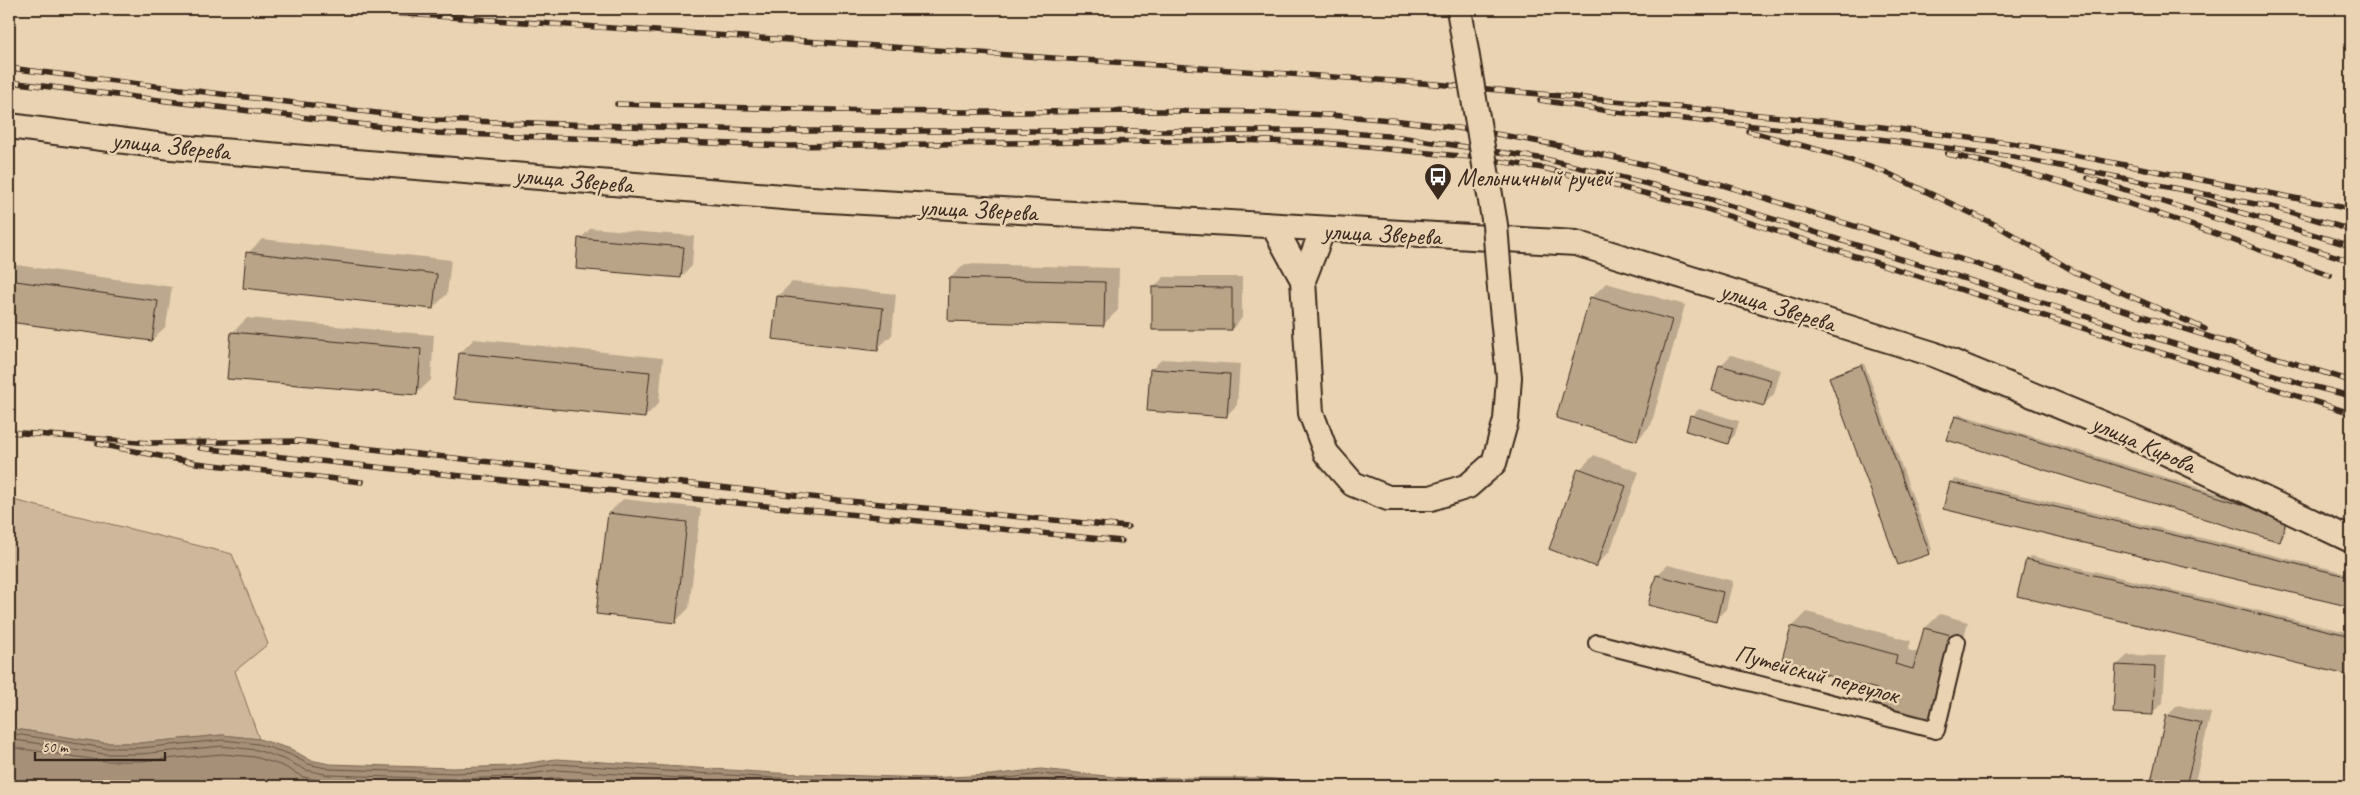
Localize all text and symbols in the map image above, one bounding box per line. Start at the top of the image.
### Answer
street label: улица Зверева [108,124,234,168]
street label: улица Зверева [512,159,637,201]
bus stop icon: Мельничный ручей [1423,162,1453,201]
place label: Мельничный ручей [1457,162,1614,194]
street label: улица Зверева [916,191,1041,229]
street label: улица Зверева [1320,215,1445,253]
street label: улица Зверева [1714,274,1842,340]
street label: улица Кирова [2085,406,2203,482]
street label: Путейский переулок [1731,637,1905,712]
scale bar [35,730,165,762]
text: 50 m [42,738,69,757]

